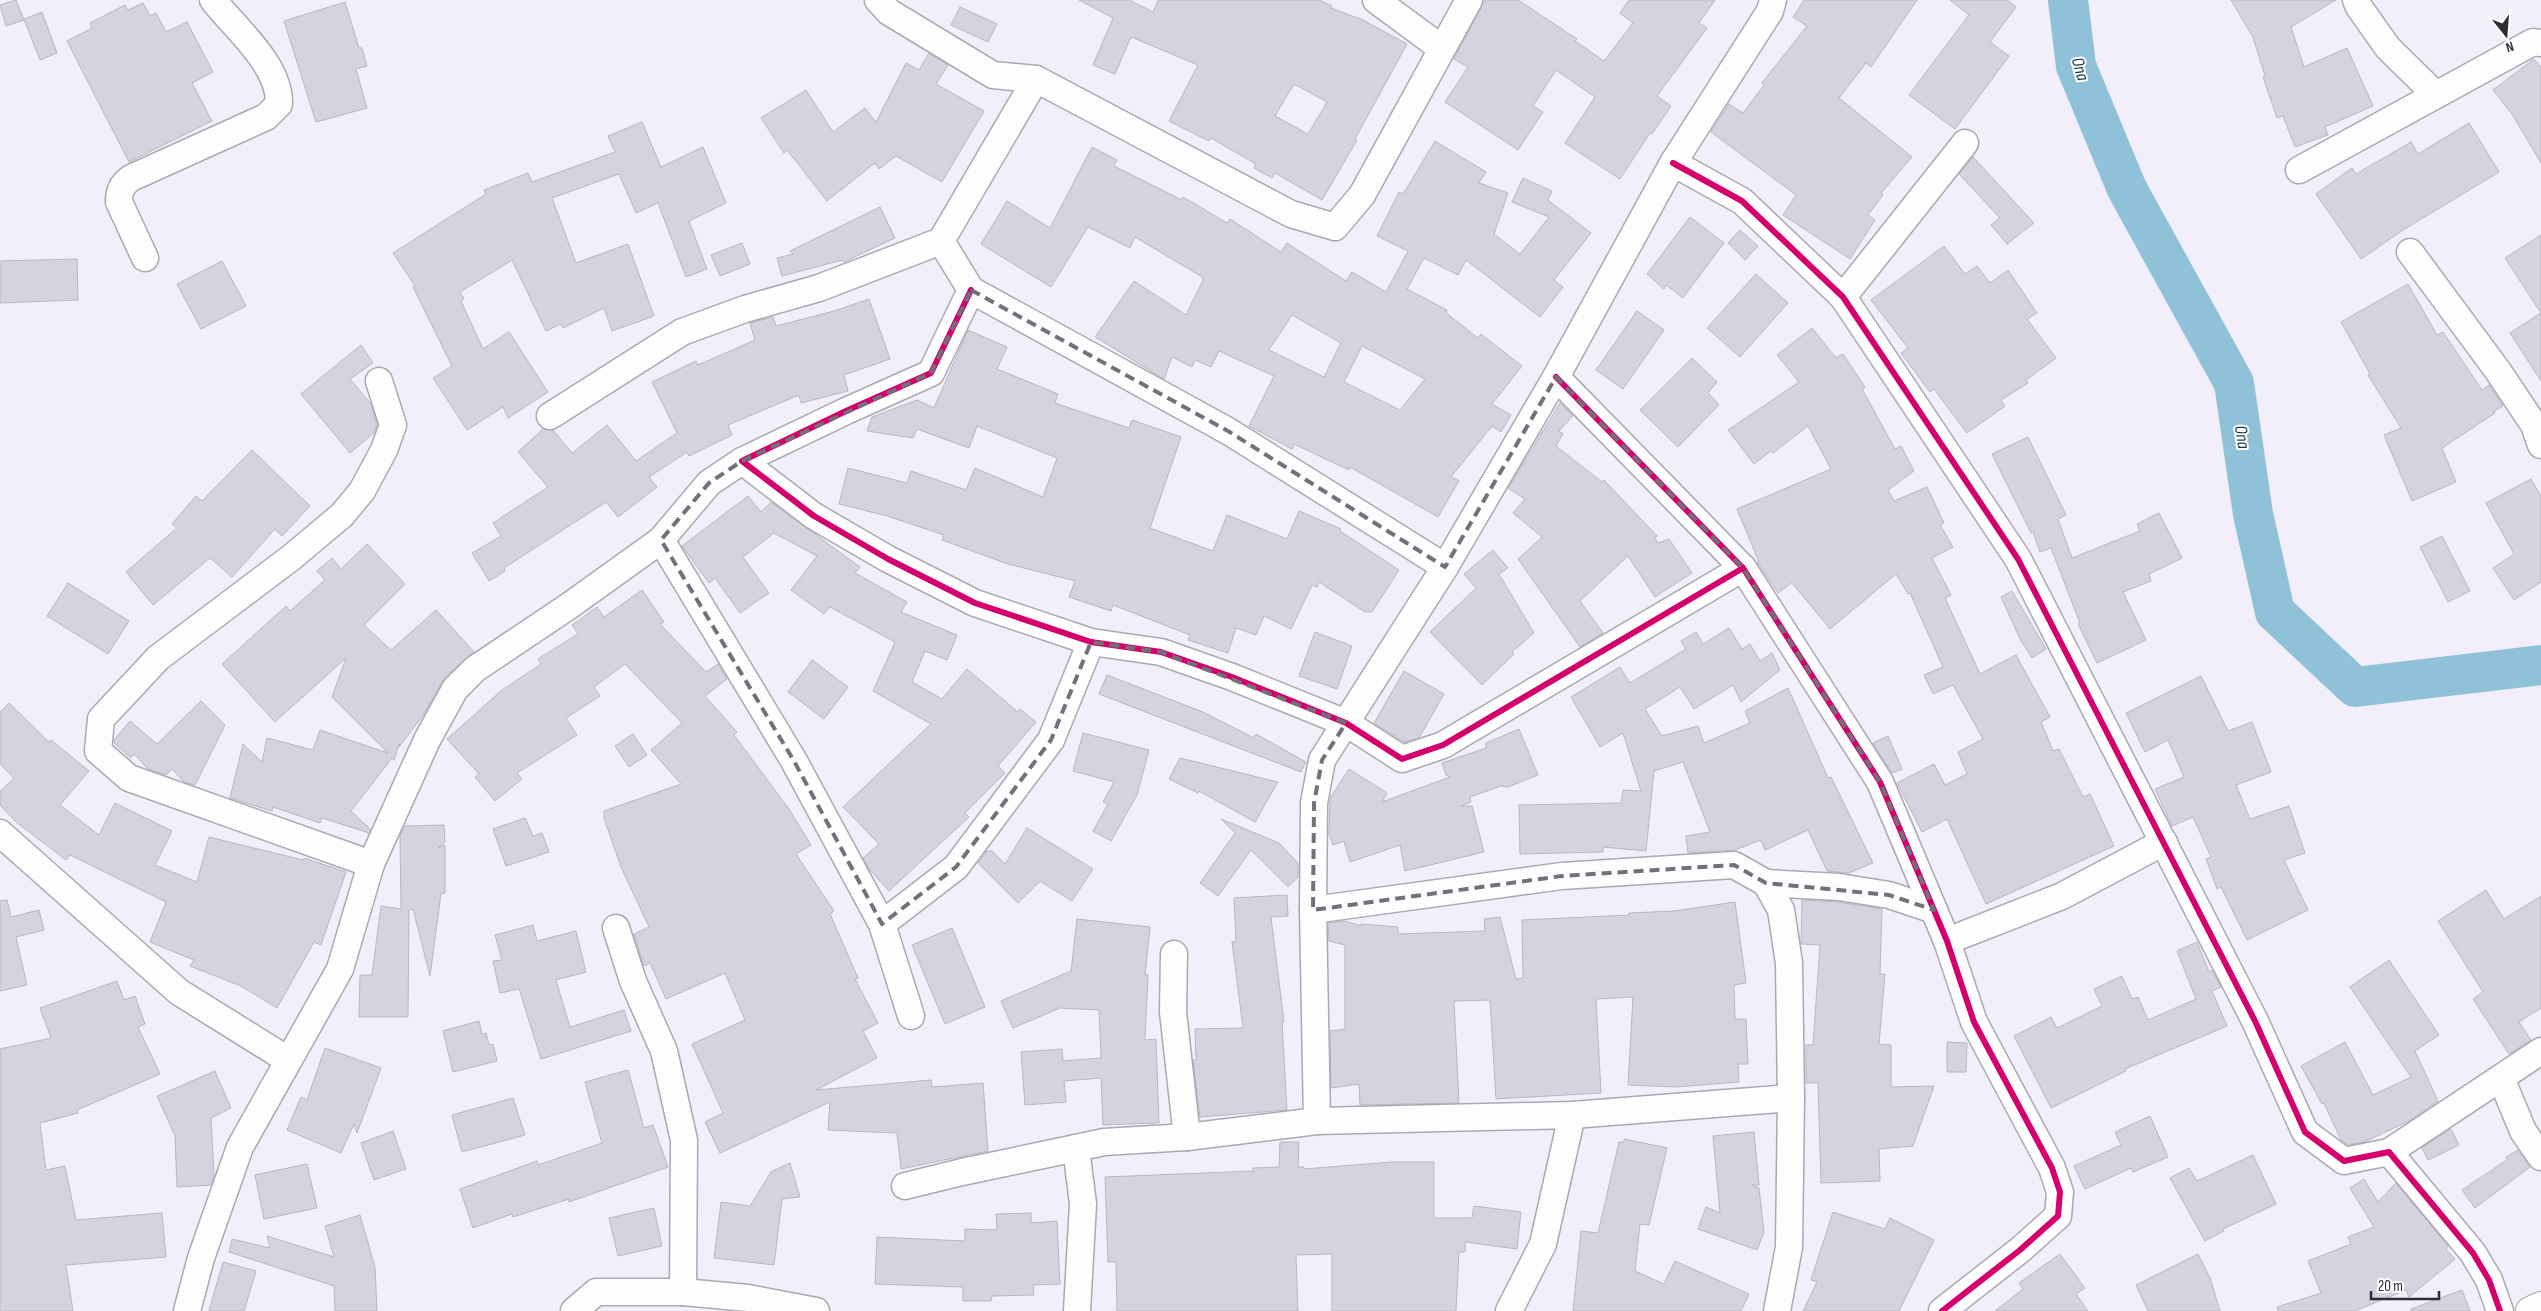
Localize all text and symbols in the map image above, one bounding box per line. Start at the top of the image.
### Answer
north arrow [2481,10,2531,60]
text: N [2504,38,2516,56]
water label: Ona [2067,55,2094,84]
water label: Ona [2230,424,2254,451]
scale bar [2371,1268,2438,1300]
text: 20 m [2378,1277,2403,1296]

